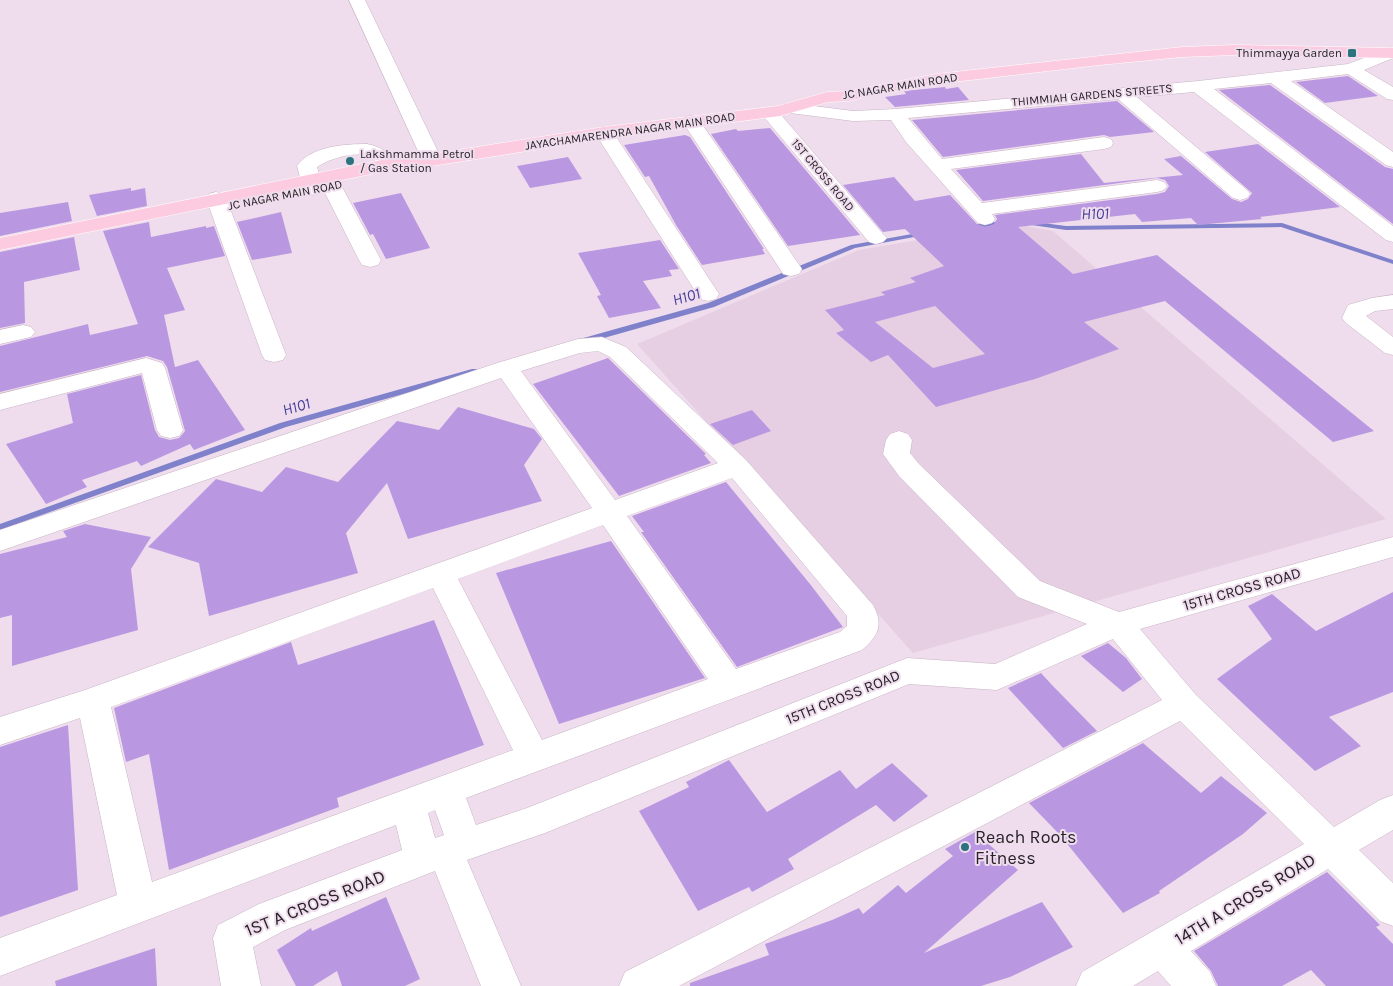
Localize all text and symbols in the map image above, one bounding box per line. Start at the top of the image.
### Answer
place label: Thimmayya Garden [1236,46,1342,60]
marker: Thimmayya Garden [1346,47,1358,59]
street label: JC NAGAR MAIN ROAD [841,70,959,102]
street label: THIMMIAH GARDENS STREETS [1011,81,1173,109]
street label: JAYACHAMARENDRA NAGAR MAIN ROAD [524,109,736,153]
street label: 1ST CROSS ROAD [789,136,857,214]
place label: Lakshmamma Petrol / Gas Station [360,147,474,175]
marker: Lakshmamma Petrol / Gas Station [344,155,356,167]
street label: JC NAGAR MAIN ROAD [227,177,344,213]
water label: H101 [1081,204,1109,223]
water label: H101 [670,283,702,309]
water label: H101 [280,393,312,419]
street label: 15TH CROSS ROAD [1181,564,1303,614]
street label: 15TH CROSS ROAD [783,666,903,728]
place label: Reach Roots Fitness [975,826,1077,869]
marker: Reach Roots Fitness [959,841,971,853]
street label: 14TH A CROSS ROAD [1171,848,1319,950]
street label: 1ST A CROSS ROAD [242,865,388,941]

